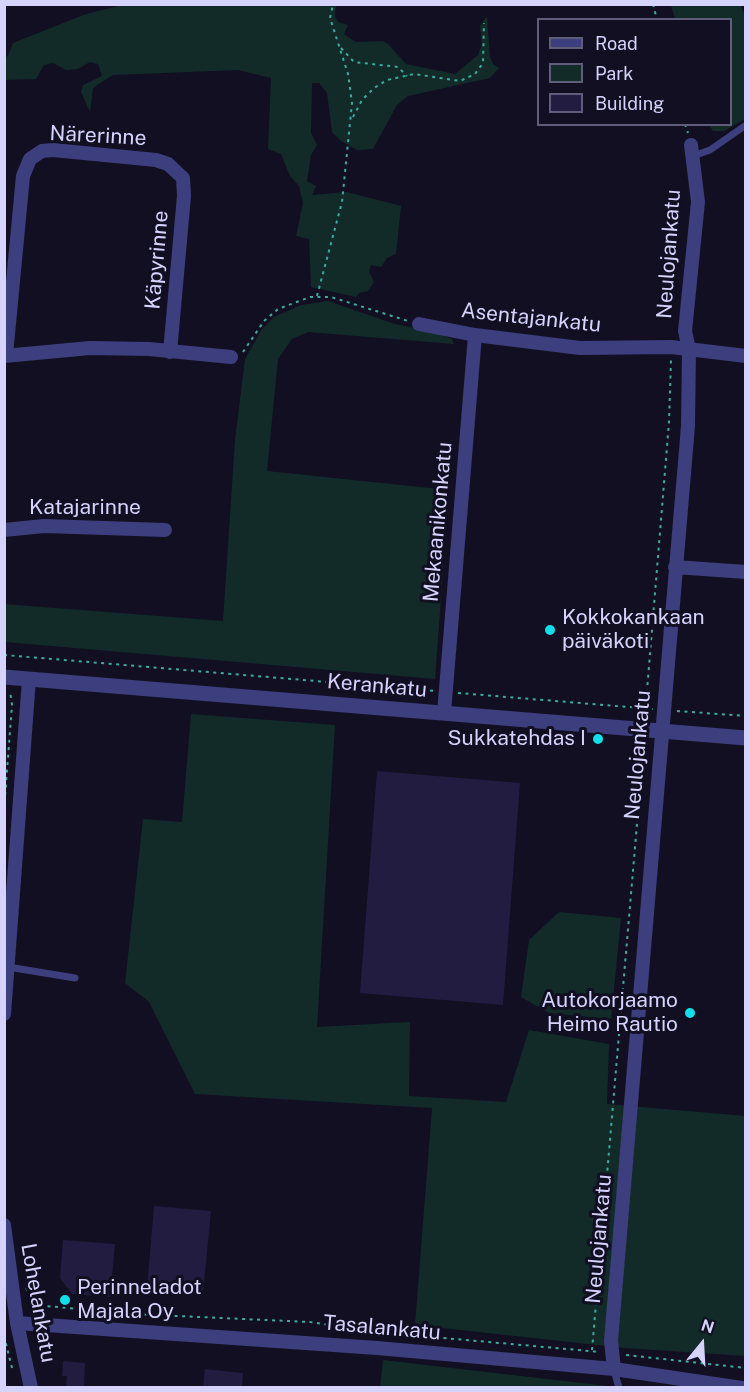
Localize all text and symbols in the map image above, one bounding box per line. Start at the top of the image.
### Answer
legend [537,18,732,126]
text: Road [595,33,638,54]
text: Park [595,63,633,84]
text: Building [595,93,664,114]
street label: Närerinne [49,121,147,151]
street label: Neulojankatu [652,188,686,320]
street label: Käpyrinne [140,210,174,310]
street label: Asentajankatu [460,298,602,338]
street label: Mekaanikonkatu [418,441,458,603]
street label: Katajarinne [29,495,141,521]
place label: Kokkokankaan päiväkoti [562,605,705,655]
marker: Kokkokankaan päiväkoti [543,623,557,637]
street label: Kerankatu [326,669,428,703]
street label: Neulojankatu [620,689,656,821]
place label: Sukkatehdas I [448,726,586,752]
marker: Sukkatehdas I [591,732,605,746]
place label: Autokorjaamo Heimo Rautio [541,988,678,1038]
marker: Autokorjaamo Heimo Rautio [683,1006,697,1020]
street label: Neulojankatu [581,1173,617,1305]
street label: Lohelankatu [15,1241,61,1365]
place label: Perinneladot Majala Oy [77,1275,202,1325]
marker: Perinneladot Majala Oy [58,1293,72,1307]
street label: Tasalankatu [322,1310,442,1346]
north arrow [672,1314,732,1374]
text: N [699,1315,717,1337]

